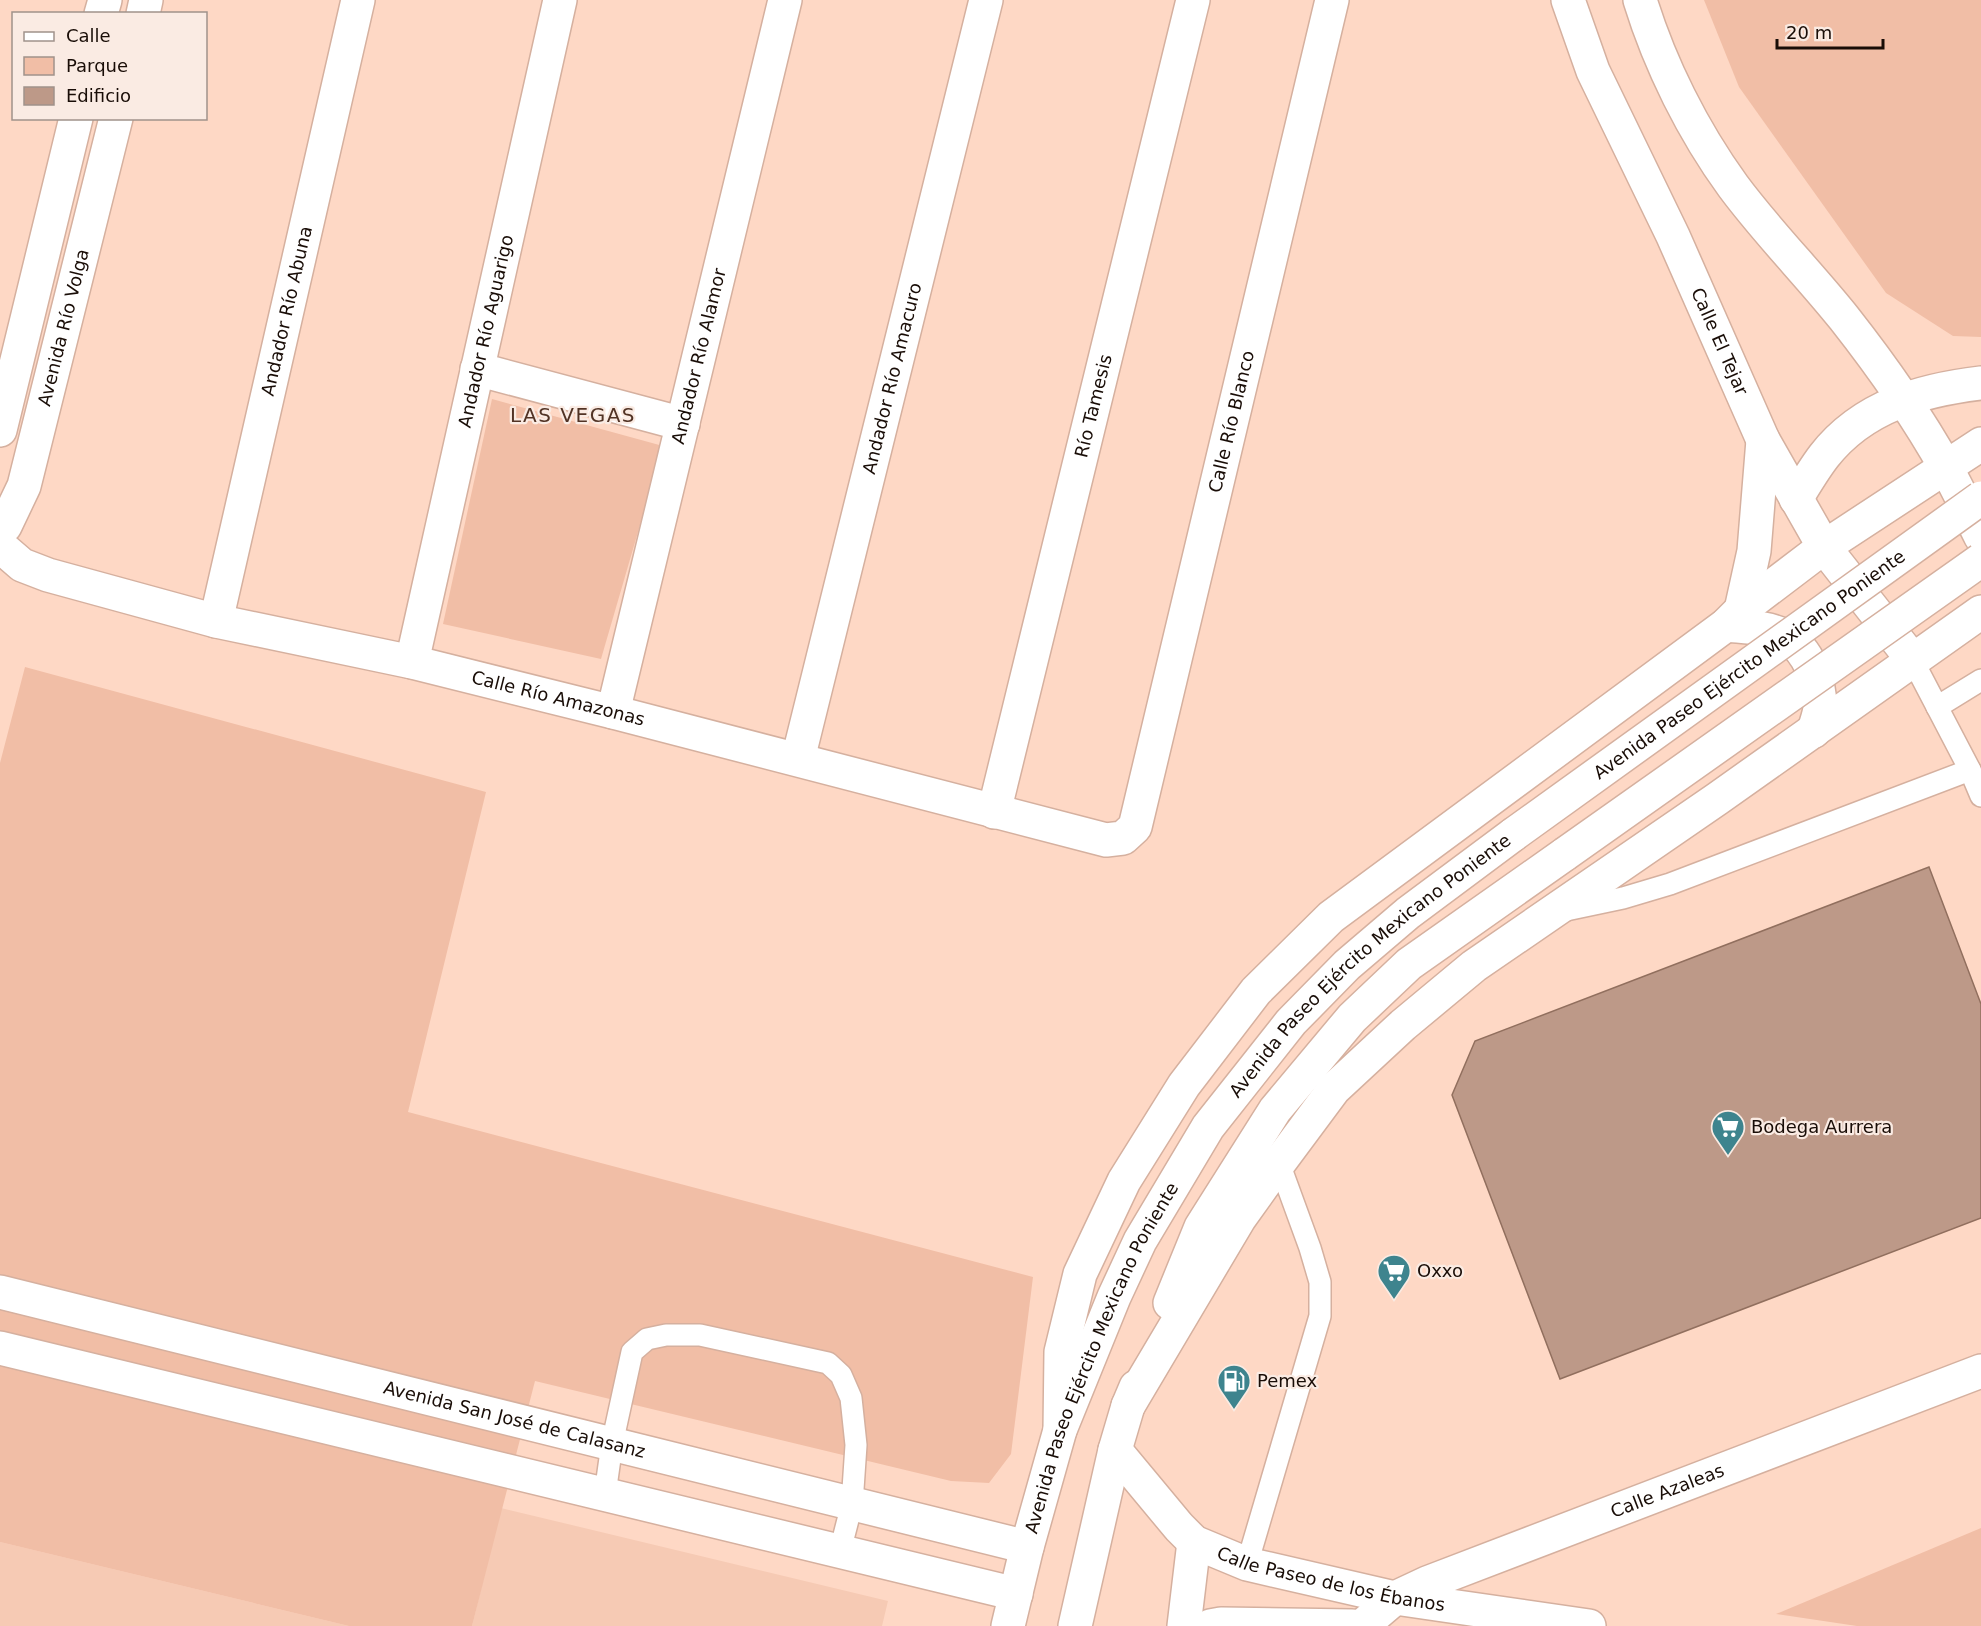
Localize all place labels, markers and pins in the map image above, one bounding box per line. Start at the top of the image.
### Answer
supermarket icon: Bodega Aurrera [1710,1109,1746,1156]
place label: Bodega Aurrera [1751,1116,1892,1137]
supermarket icon: Oxxo [1376,1253,1412,1300]
place label: Oxxo [1417,1260,1463,1281]
fuel station icon: Pemex [1216,1363,1252,1410]
place label: Pemex [1257,1370,1318,1391]

